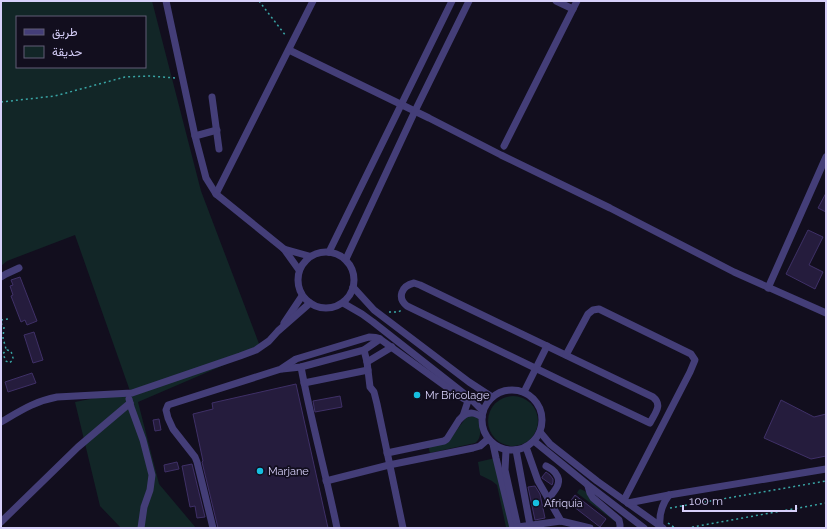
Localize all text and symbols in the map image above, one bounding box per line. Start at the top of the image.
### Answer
legend [16,16,146,68]
text: طريق [52,25,78,40]
text: حديقة [52,45,82,59]
place label: Mr Bricolage [425,389,490,402]
marker: Mr Bricolage [412,390,422,400]
place label: Marjane [268,465,309,478]
marker: Marjane [255,466,265,476]
scale bar [683,487,796,513]
text: 100 m [689,494,723,508]
place label: Afriquia [544,497,583,510]
marker: Afriquia [531,498,541,508]

